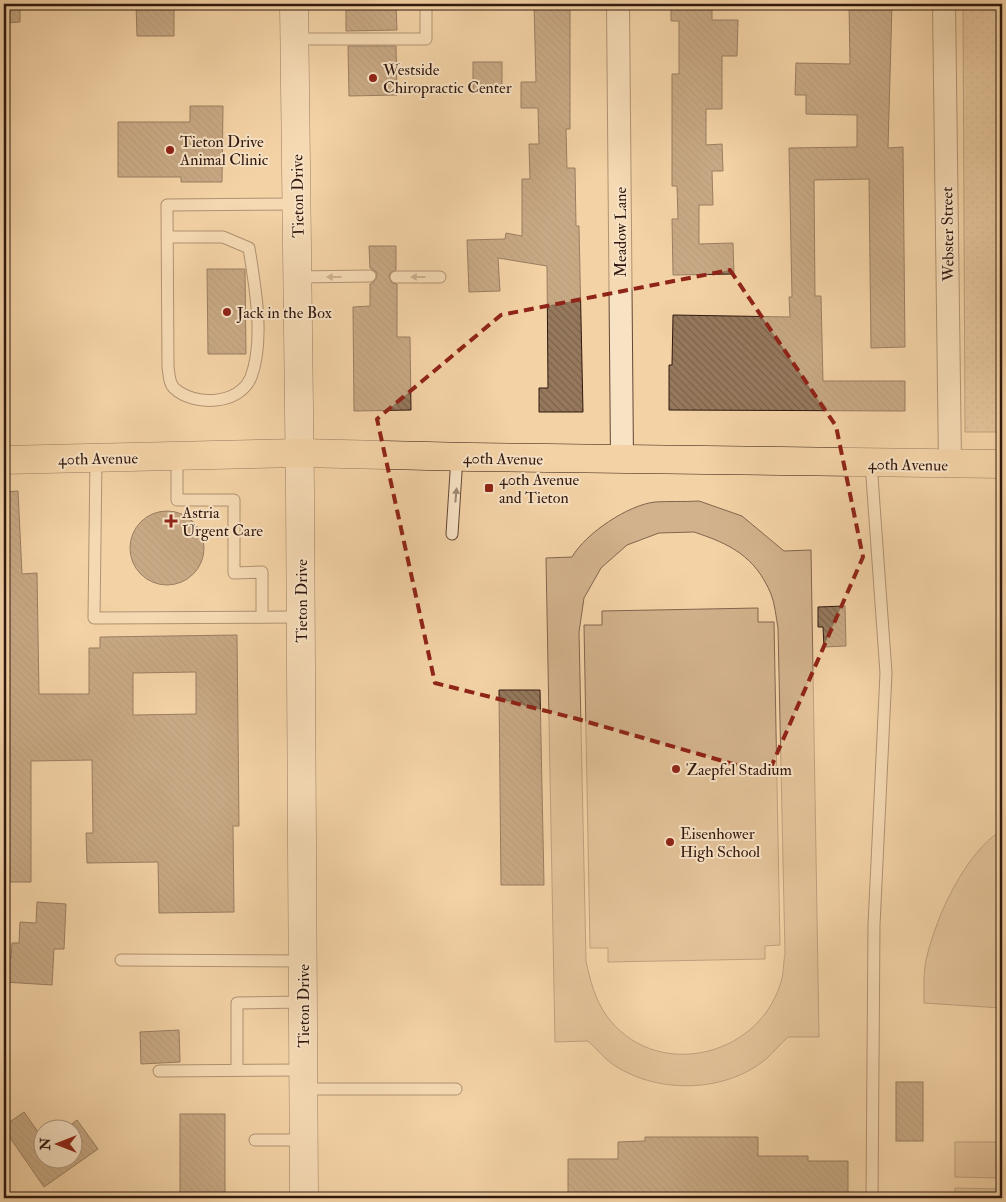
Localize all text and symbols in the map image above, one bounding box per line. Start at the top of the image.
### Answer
place label: Westside Chiropractic Center [382,60,512,99]
marker: Westside Chiropractic Center [367,72,379,84]
place label: Tieton Drive Animal Clinic [179,132,269,170]
marker: Tieton Drive Animal Clinic [164,144,176,156]
street label: Tieton Drive [287,154,309,238]
street label: Webster Street [937,186,959,282]
street label: Meadow Lane [611,187,631,277]
one-way arrow [326,273,342,281]
one-way arrow [410,273,426,281]
place label: Jack in the Box [236,303,332,324]
marker: Jack in the Box [221,306,233,318]
street label: 40th Avenue [58,448,139,470]
street label: 40th Avenue [463,448,544,470]
street label: 40th Avenue [868,454,949,476]
place label: 40th Avenue and Tieton [499,470,579,508]
marker: 40th Avenue and Tieton [483,482,495,494]
one-way arrow [452,487,460,503]
place label: Astria Urgent Care [181,503,263,541]
marker: Astria Urgent Care [164,514,178,528]
street label: Tieton Drive [292,559,312,643]
place label: Zaepfel Stadium [686,760,793,781]
marker: Zaepfel Stadium [670,763,682,775]
place label: Eisenhower High School [680,824,760,862]
marker: Eisenhower High School [664,836,676,848]
street label: Tieton Drive [294,964,314,1048]
north arrow [32,1120,82,1170]
text: N [37,1137,54,1151]

